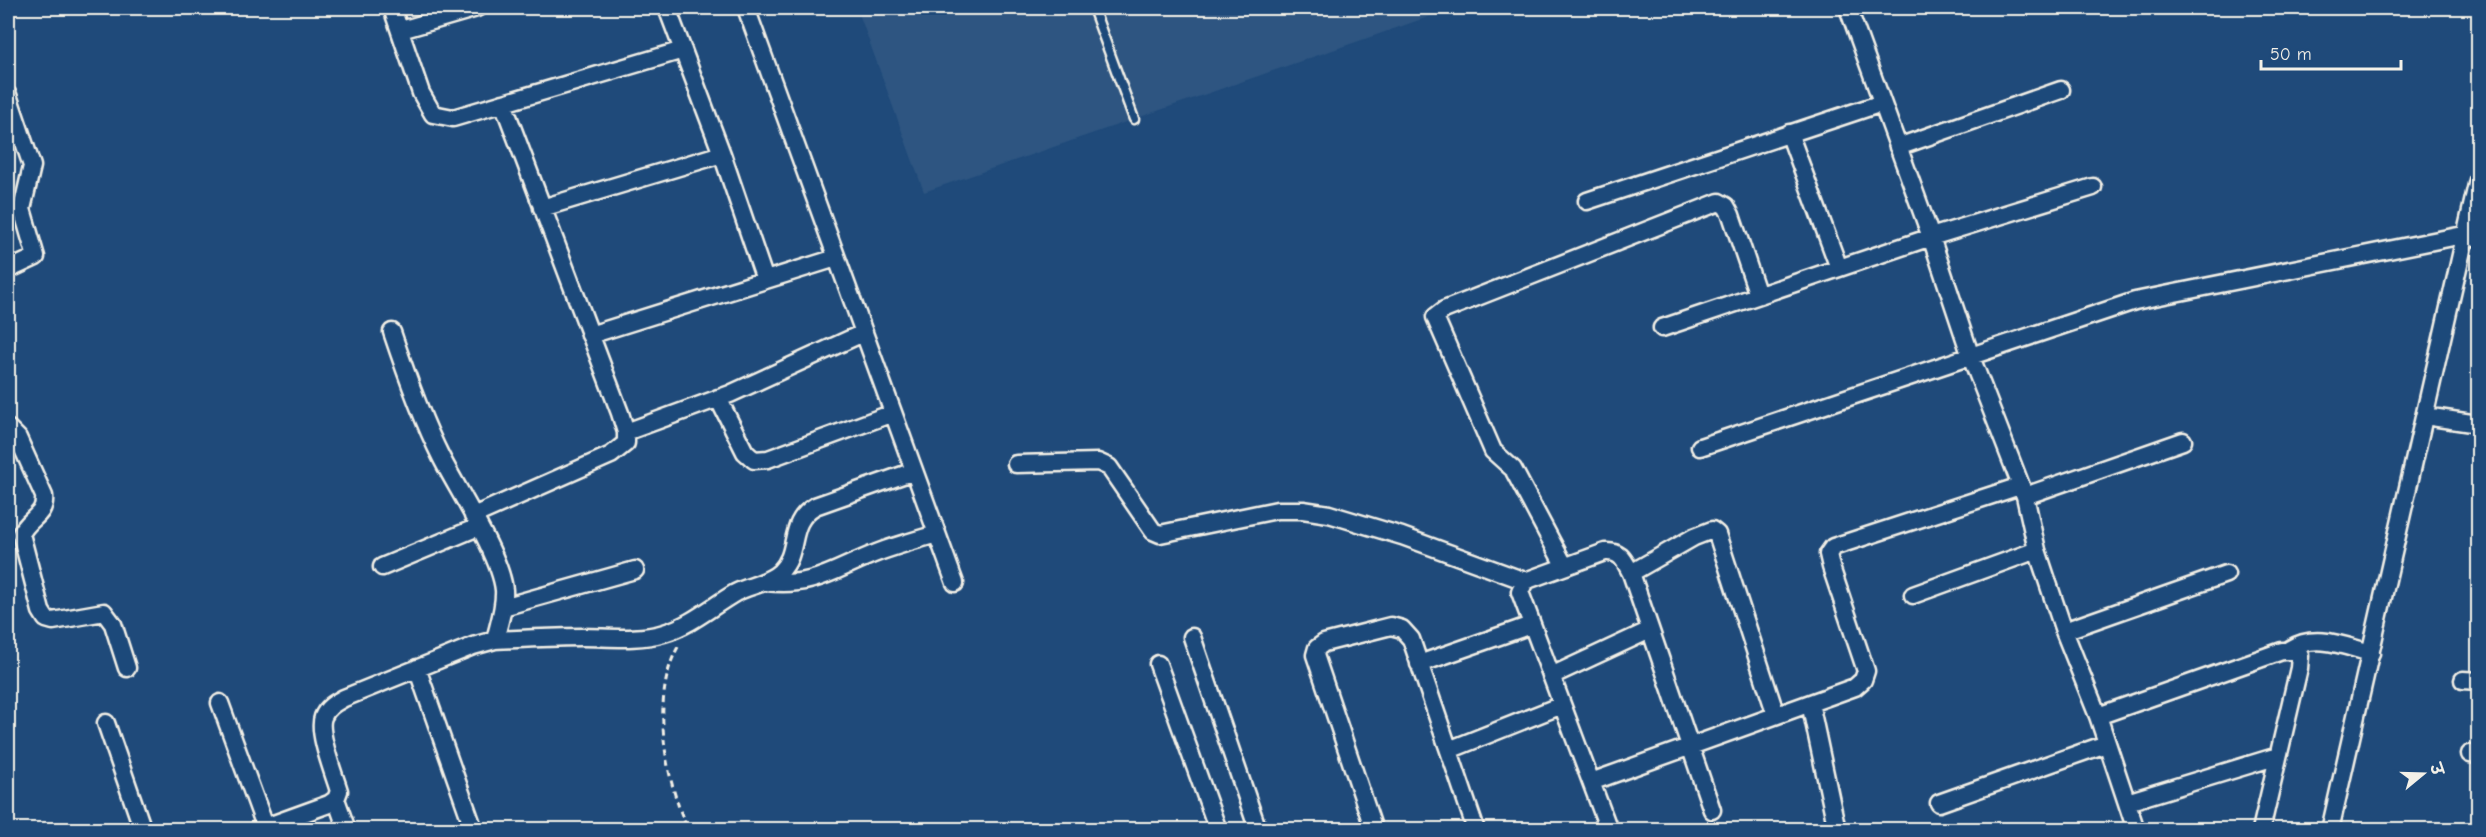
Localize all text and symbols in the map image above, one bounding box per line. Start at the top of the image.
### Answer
scale bar [2261,33,2400,71]
text: 50 m [2270,44,2312,65]
north arrow [2393,744,2453,804]
text: उ [2425,760,2447,779]

